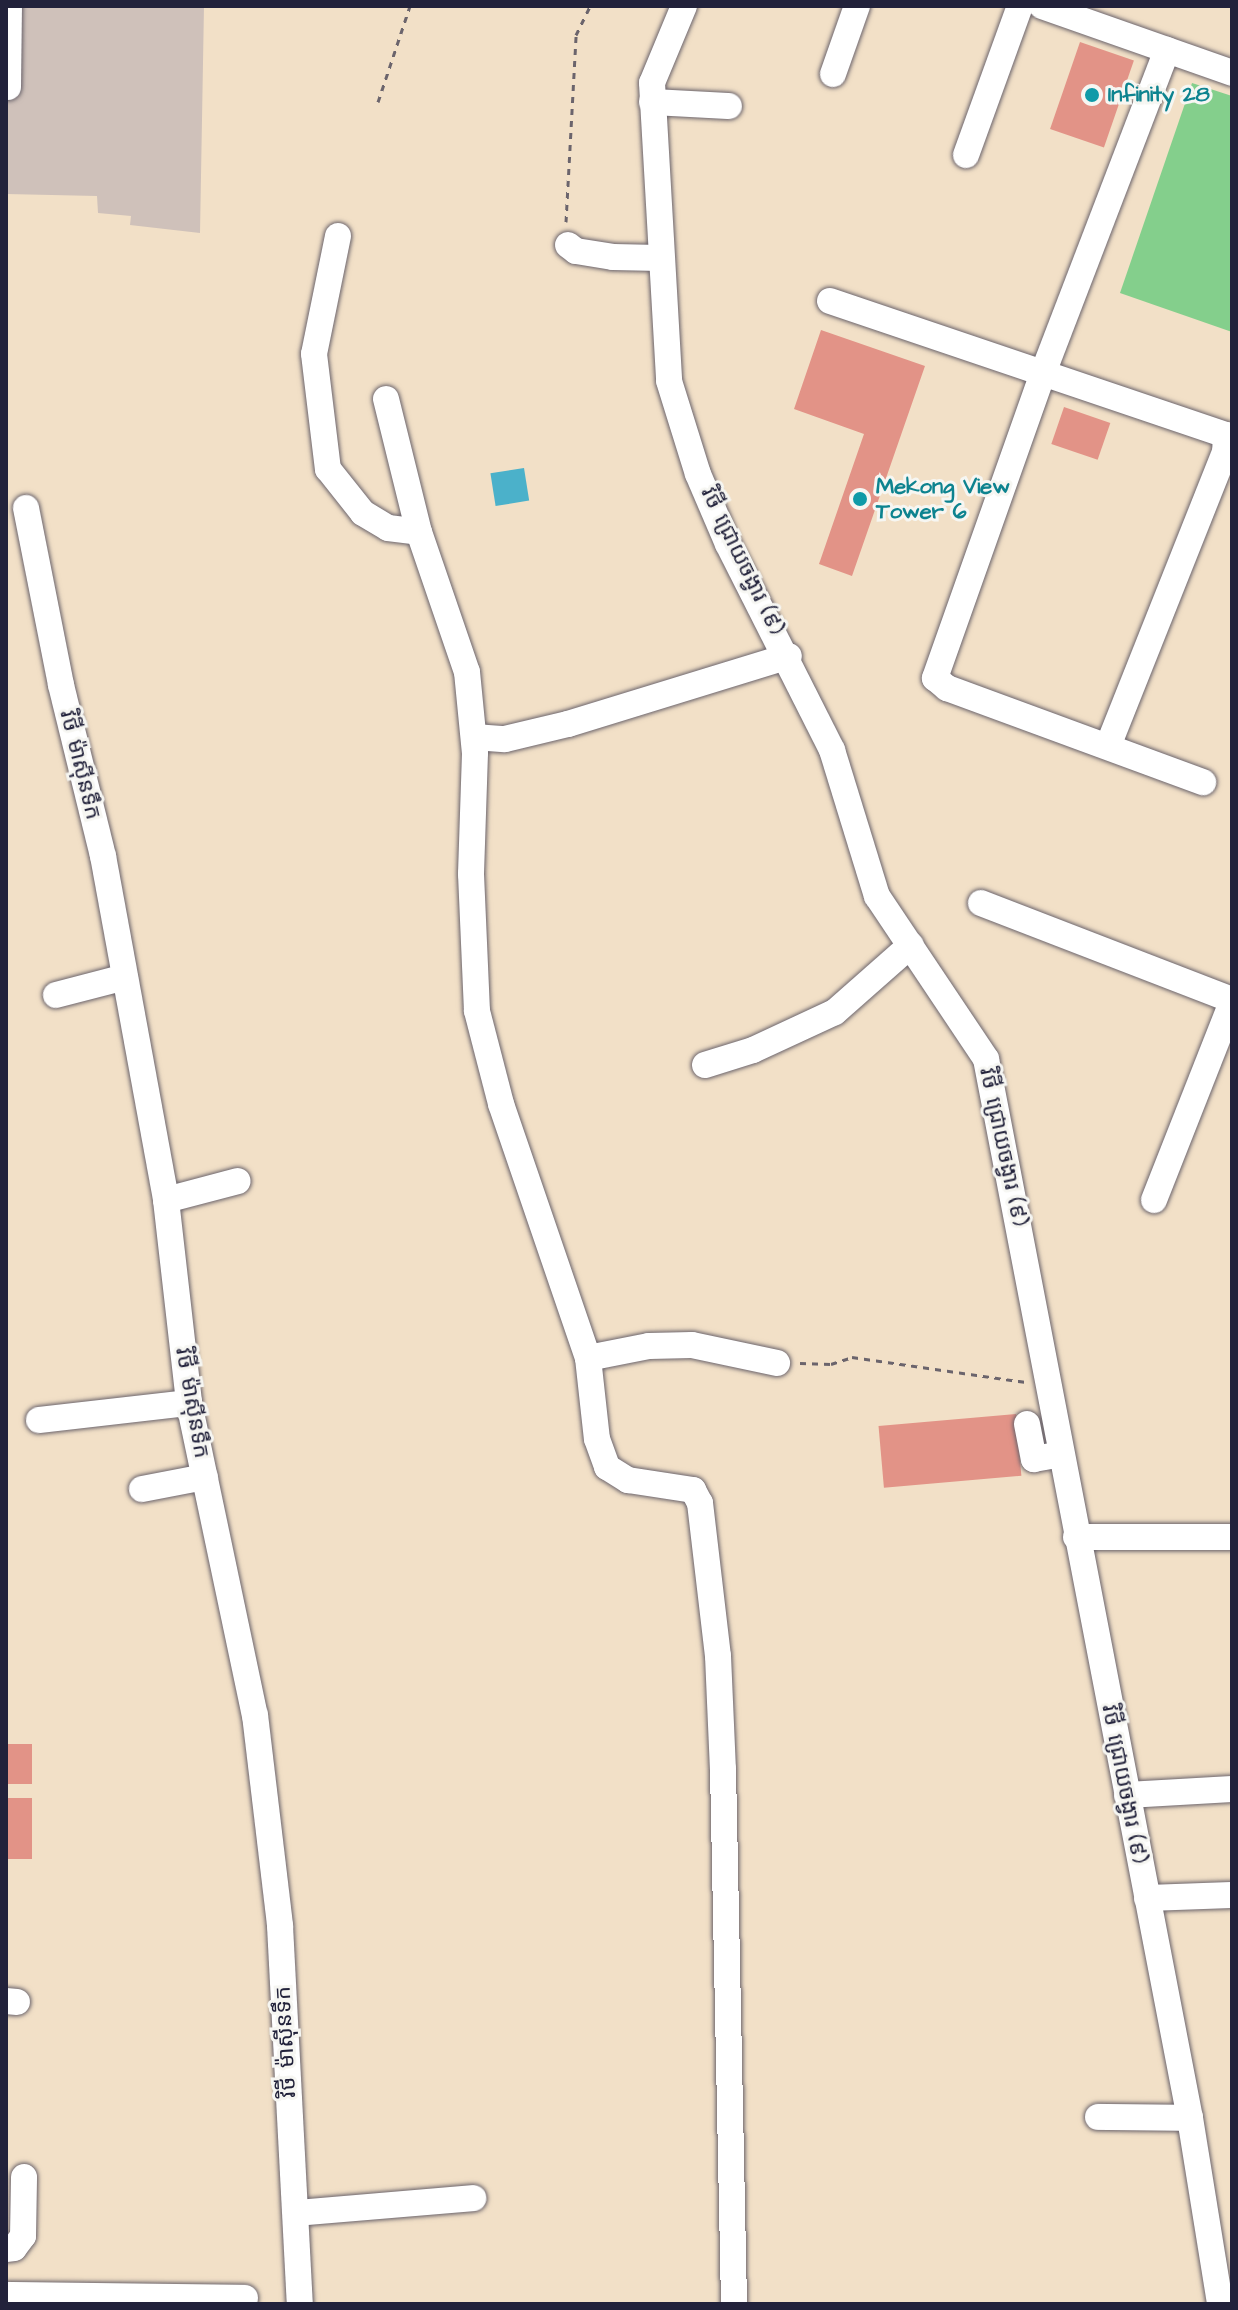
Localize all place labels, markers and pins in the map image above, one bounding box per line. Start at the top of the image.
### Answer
place label: Infinity 28 [1108,82,1210,108]
marker: Infinity 28 [1083,86,1101,104]
place label: Mekong View Tower 6 [876,473,1010,524]
marker: Mekong View Tower 6 [851,490,869,508]

